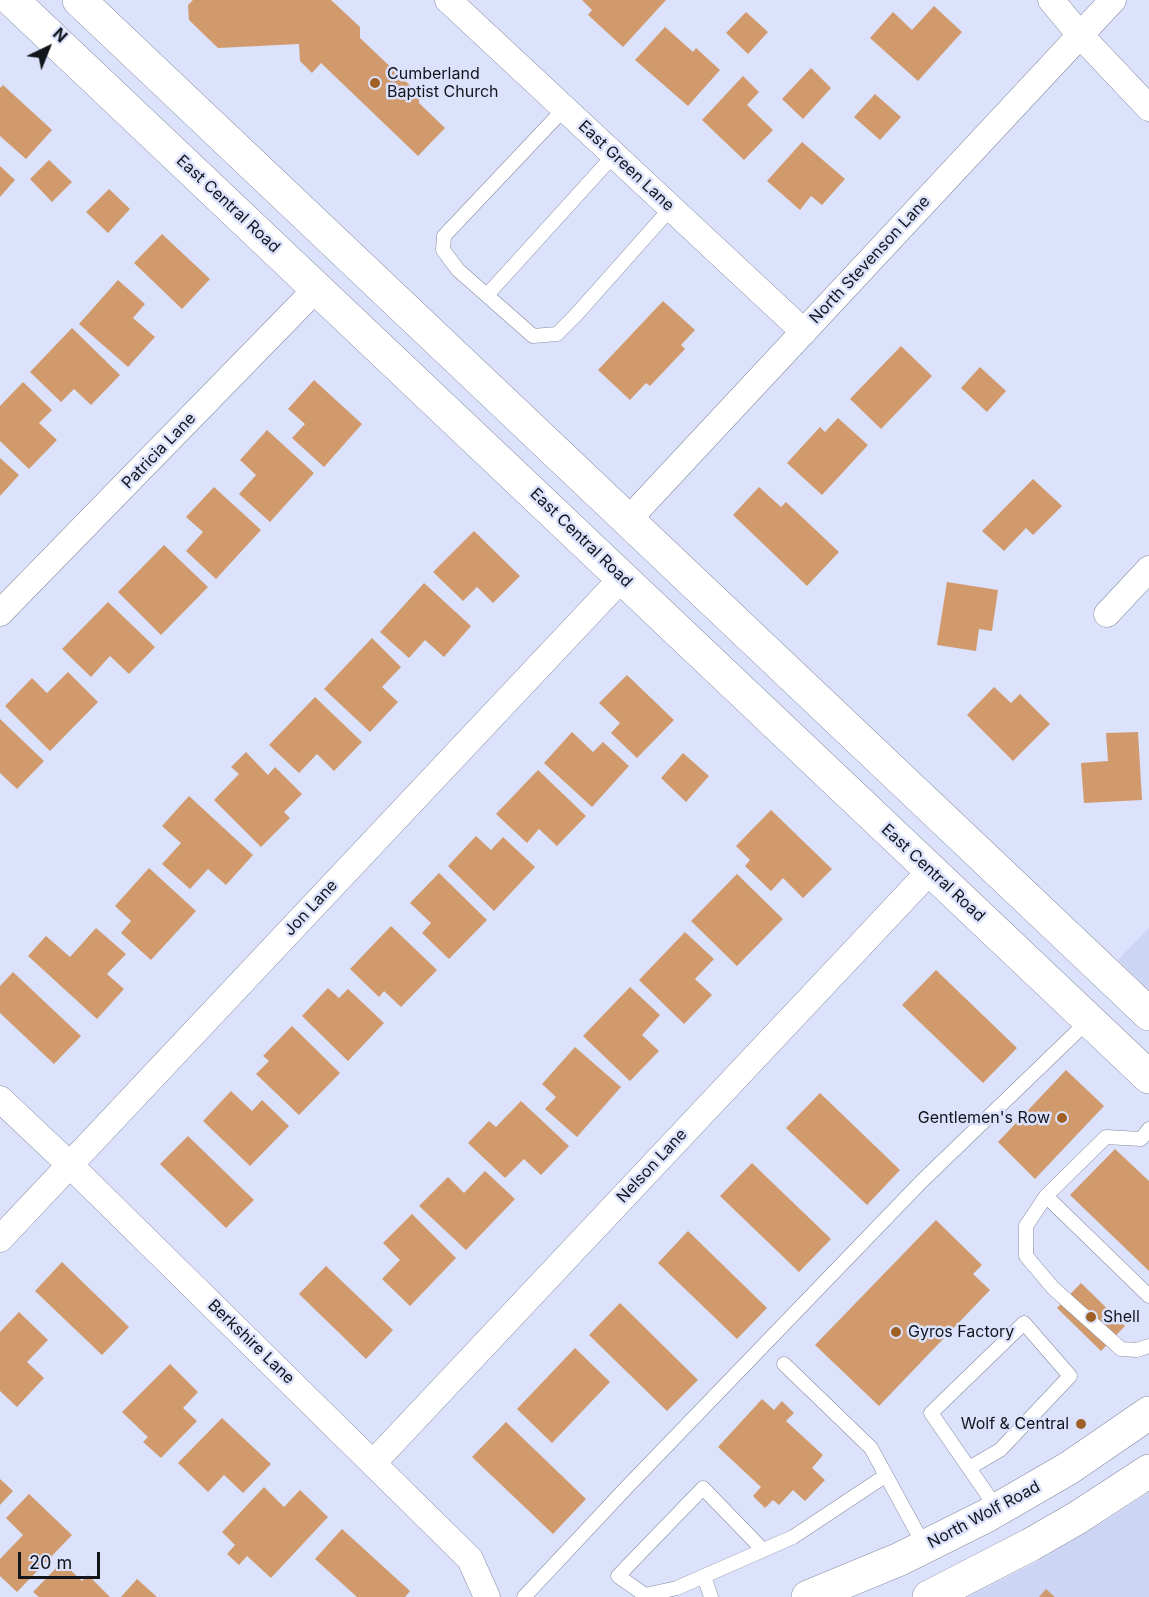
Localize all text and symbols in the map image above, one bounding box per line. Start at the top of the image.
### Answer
north arrow [18,18,78,78]
text: N [49,23,72,46]
place label: Cumberland Baptist Church [387,64,499,102]
marker: Cumberland Baptist Church [368,76,382,90]
street label: East Green Lane [574,117,678,215]
street label: East Central Road [172,151,284,257]
street label: North Stevenson Lane [806,192,934,328]
street label: Patricia Lane [118,409,200,493]
street label: East Central Road [526,484,636,592]
street label: East Central Road [877,820,989,926]
street label: Jon Lane [280,876,342,940]
place label: Gentlemen's Row [918,1108,1050,1128]
marker: Gentlemen's Row [1055,1111,1069,1125]
street label: Nelson Lane [613,1125,691,1207]
street label: Berkshire Lane [204,1296,298,1388]
place label: Shell [1103,1307,1140,1327]
marker: Shell [1084,1310,1098,1324]
place label: Gyros Factory [908,1322,1014,1342]
marker: Gyros Factory [889,1325,903,1339]
place label: Wolf & Central [961,1414,1069,1434]
marker: Wolf & Central [1074,1417,1088,1431]
street label: North Wolf Road [925,1477,1043,1553]
scale bar [21,1540,104,1578]
text: 20 m [29,1552,72,1573]

